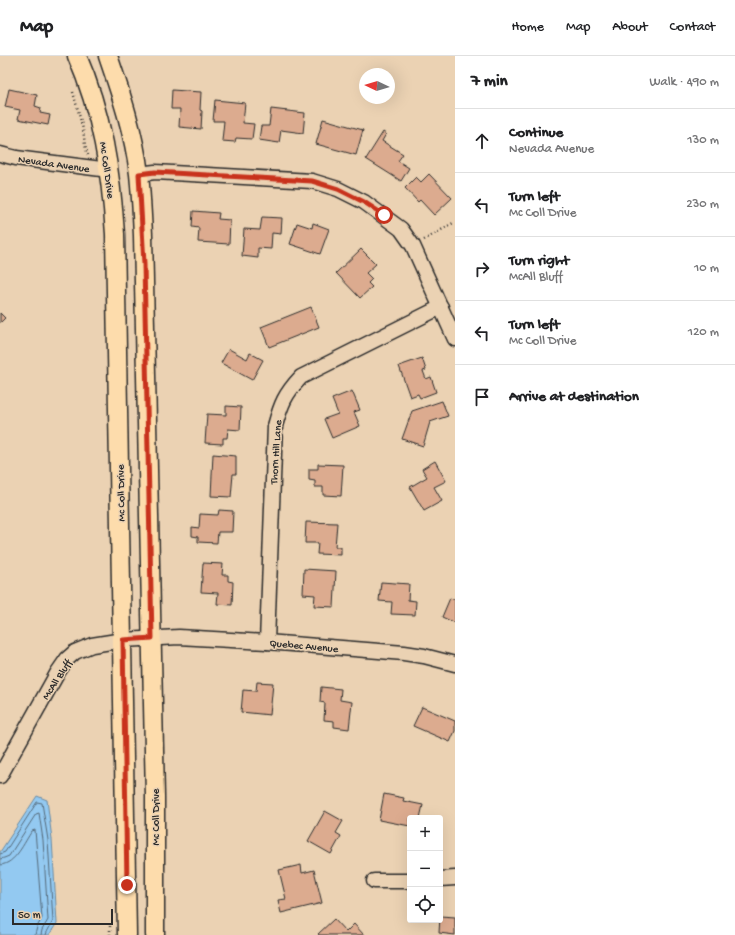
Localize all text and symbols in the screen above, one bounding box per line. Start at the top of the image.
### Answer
text: Map [20,16,53,39]
text: Home [512,19,544,36]
text: Map [566,19,590,36]
text: About [612,19,648,36]
text: Contact [670,19,715,36]
north arrow [359,68,395,104]
text: 7 min [471,72,508,92]
text: Walk · 490 m [649,75,719,90]
text: Continue [509,124,563,142]
icon: ahead [471,130,493,152]
text: 130 m [687,133,719,148]
street label: Mc Coll Drive [96,141,116,200]
text: Nevada Avenue [509,142,594,157]
street label: Nevada Avenue [17,154,91,176]
text: Turn left [509,188,560,206]
icon: left [471,194,493,216]
text: 230 m [686,197,719,212]
route start [375,206,393,224]
text: Mc Coll Drive [509,206,576,221]
text: Turn right [509,252,569,270]
icon: right [471,258,493,280]
text: 10 m [694,261,719,276]
text: McAll Bluff [509,270,562,285]
text: Turn left [509,316,560,334]
icon: left [471,322,493,344]
text: 120 m [688,325,719,340]
text: Mc Coll Drive [509,334,576,349]
icon: arrive [471,386,493,408]
text: Arrive at destination [509,388,639,406]
street label: Thorn Hill Lane [269,419,285,486]
street label: Mc Coll Drive [115,464,128,522]
street label: Quebec Avenue [269,638,339,656]
street label: McAll Bluff [39,656,76,702]
street label: Mc Coll Drive [151,788,163,846]
map controls [407,815,443,923]
button: + [407,815,443,851]
button: − [407,851,443,887]
route end [118,876,136,894]
button: locate [407,887,443,923]
scale bar [12,907,113,926]
text: 50 m [18,910,40,922]

